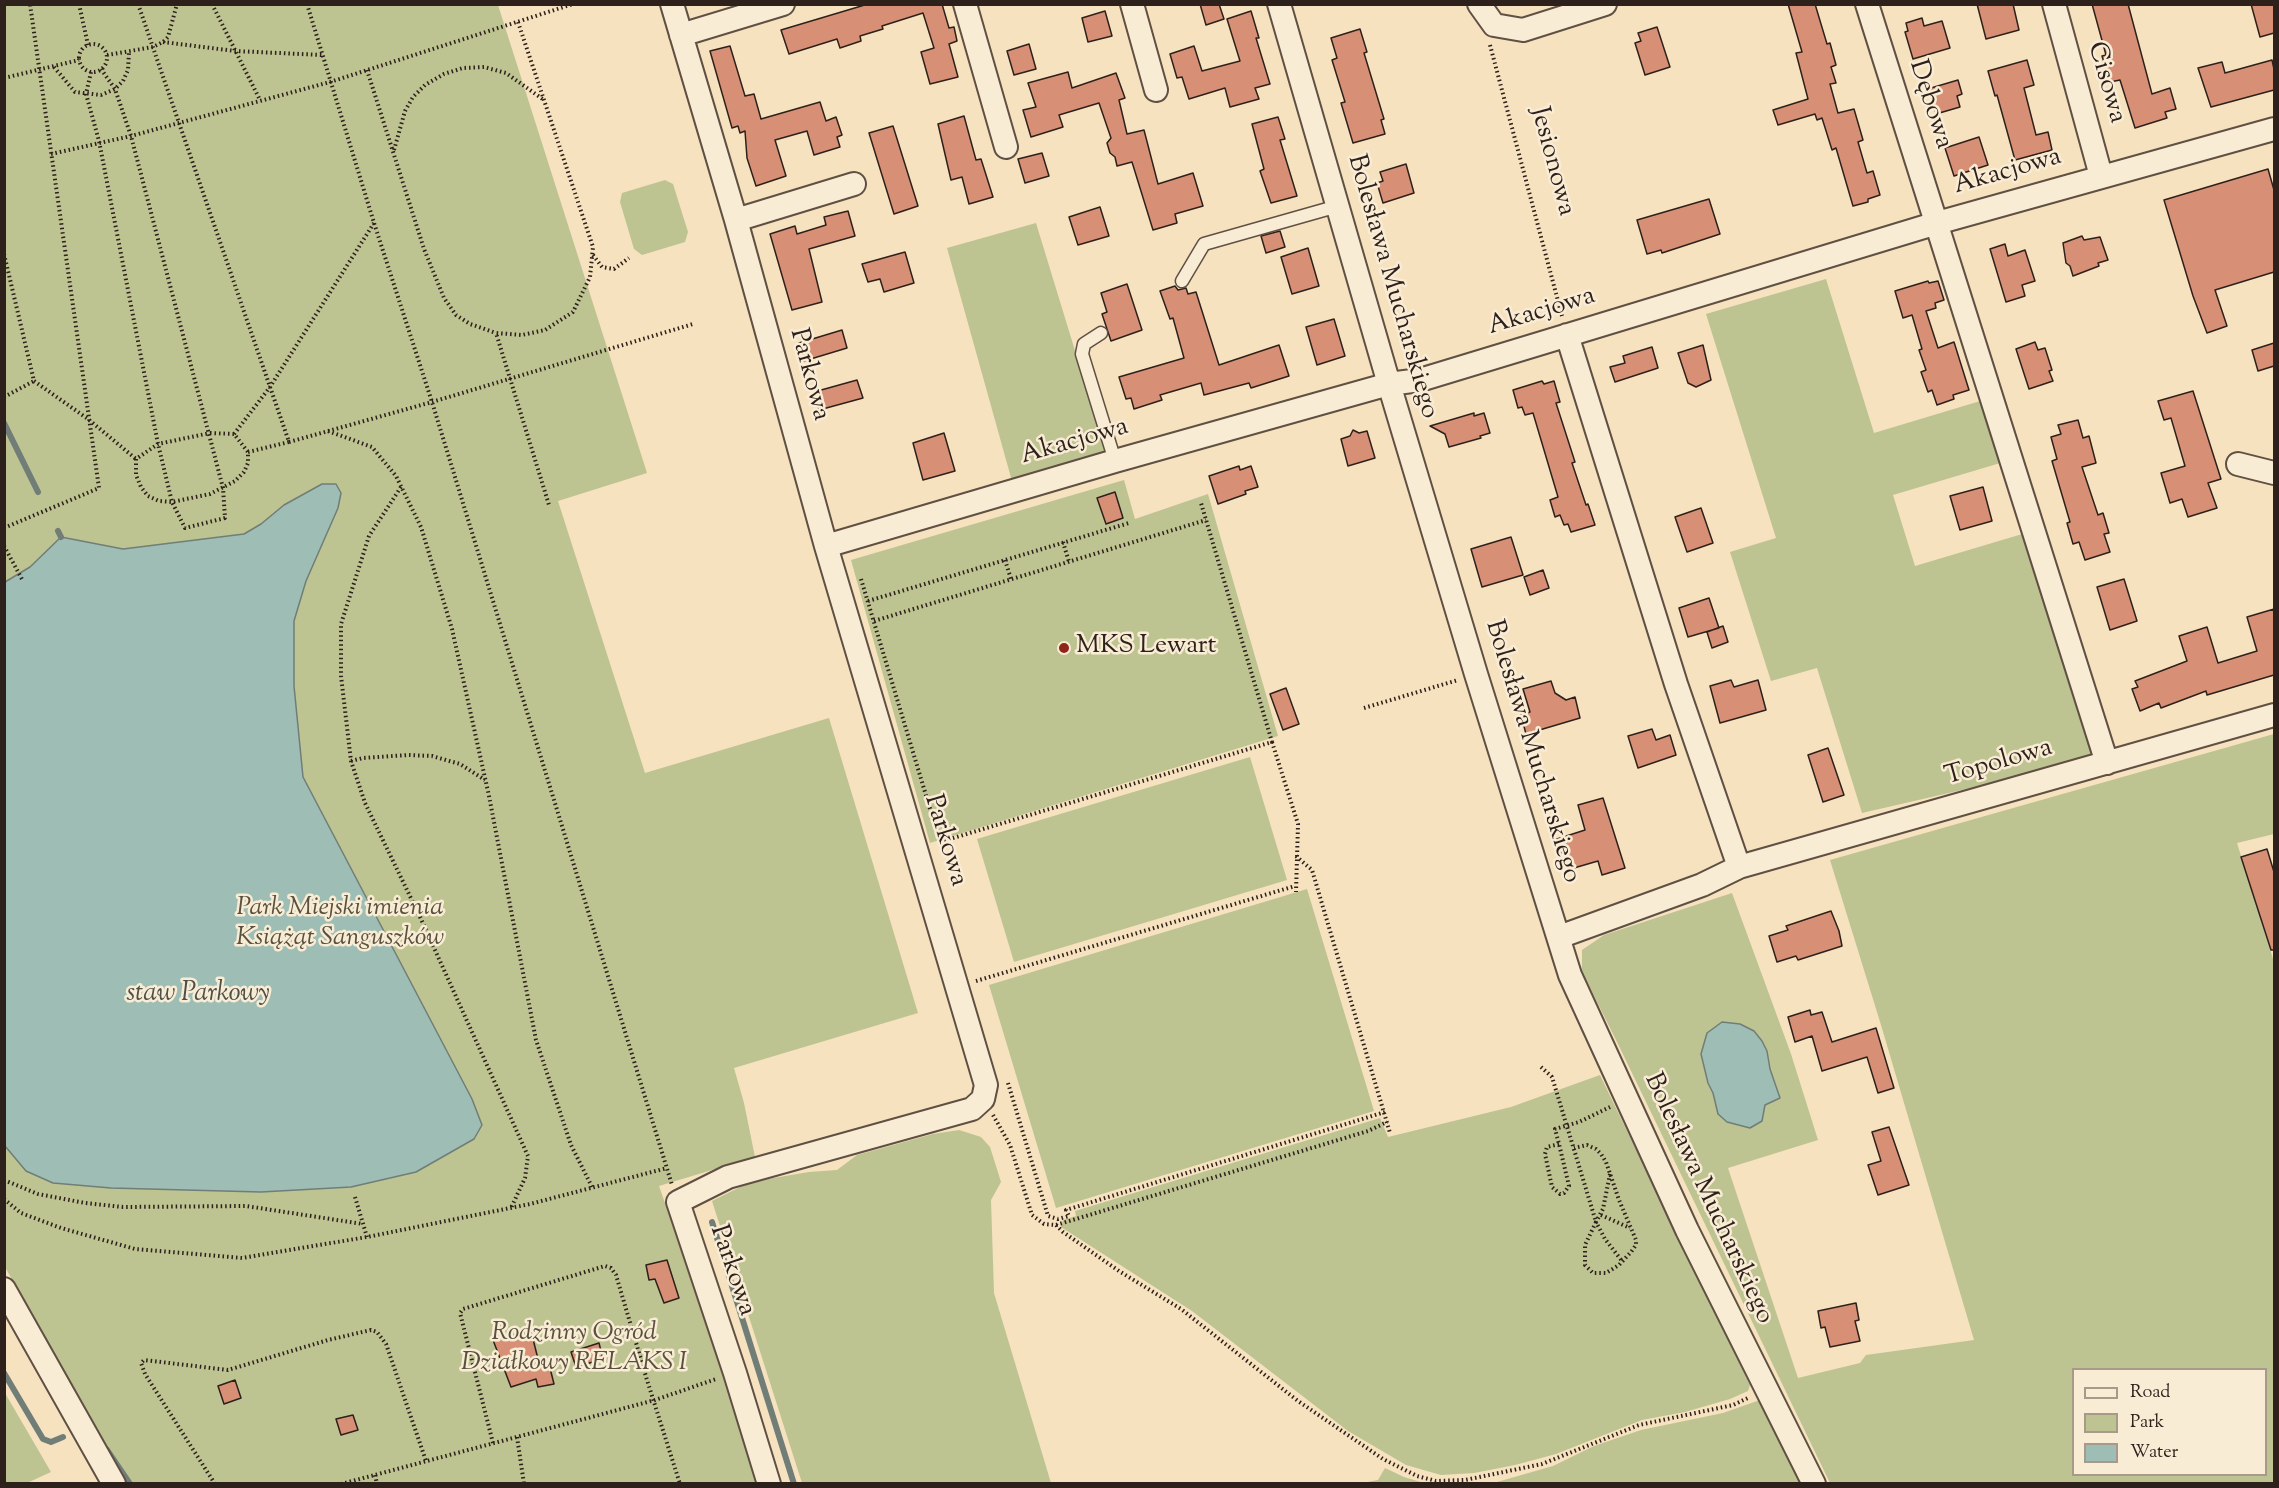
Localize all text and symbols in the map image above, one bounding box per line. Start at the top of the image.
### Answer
street label: Cisowa [2079,39,2131,127]
street label: Dębowa [1900,57,1958,153]
street label: Jesionowa [1522,104,1580,220]
street label: Akacjowa [1951,143,2065,203]
street label: Bolesława Mucharskiego [1338,152,1444,422]
street label: Akacjowa [1485,282,1599,344]
street label: Parkowa [781,326,835,424]
street label: Akacjowa [1018,413,1132,473]
street label: Bolesława Mucharskiego [1476,617,1586,887]
place label: MKS Lewart [1076,632,1216,664]
marker: MKS Lewart [1057,641,1071,655]
street label: Topolowa [1942,734,2056,794]
street label: Parkowa [915,791,973,891]
park label: Park Miejski imienia Książąt Sanguszków [236,894,444,956]
water label: staw Parkowy [126,979,270,1011]
street label: Bolesława Mucharskiego [1635,1069,1779,1329]
street label: Parkowa [701,1221,761,1321]
park label: Rodzinny Ogród Działkowy RELAKS I [461,1319,687,1380]
legend [2072,1368,2267,1476]
text: Road [2130,1380,2170,1406]
text: Park [2130,1410,2164,1436]
text: Water [2130,1440,2178,1466]

